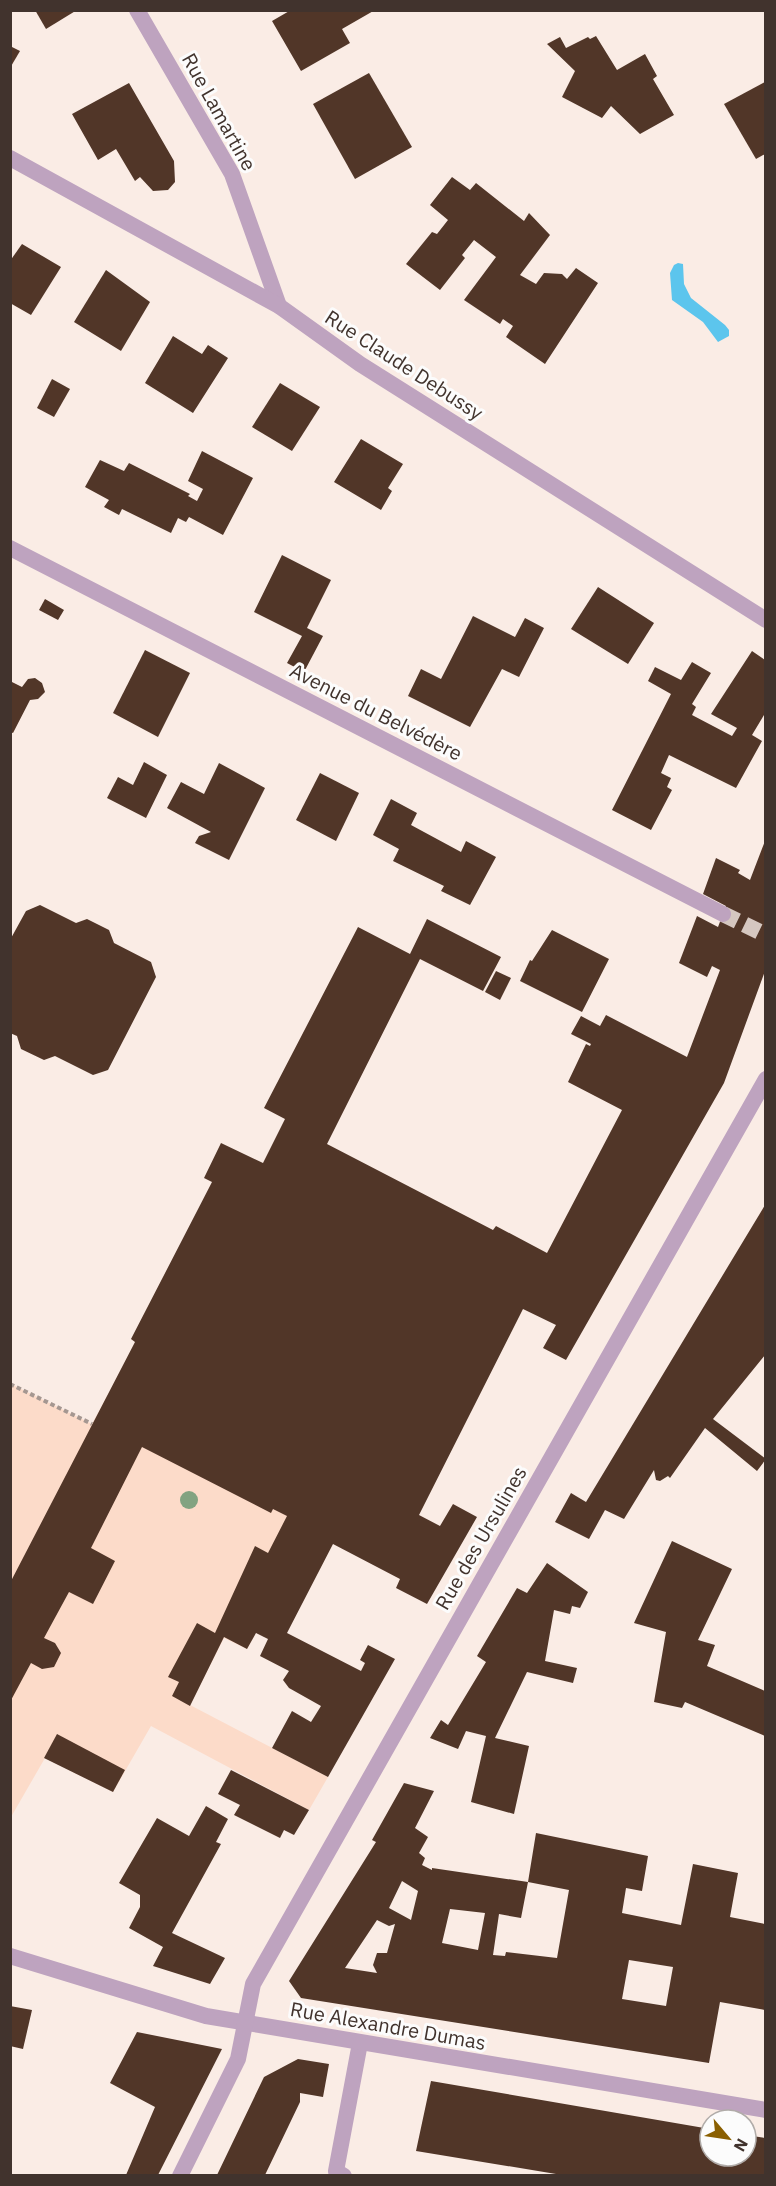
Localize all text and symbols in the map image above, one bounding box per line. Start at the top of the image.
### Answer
street label: Rue Lamartine [176,48,263,175]
street label: Rue Claude Debussy [320,303,489,426]
street label: Avenue du Belvédère [285,656,467,767]
street label: Rue des Ursulines [429,1461,533,1614]
street label: Rue Alexandre Dumas [288,1995,488,2056]
north arrow [698,2108,758,2168]
text: N [730,2135,753,2155]

